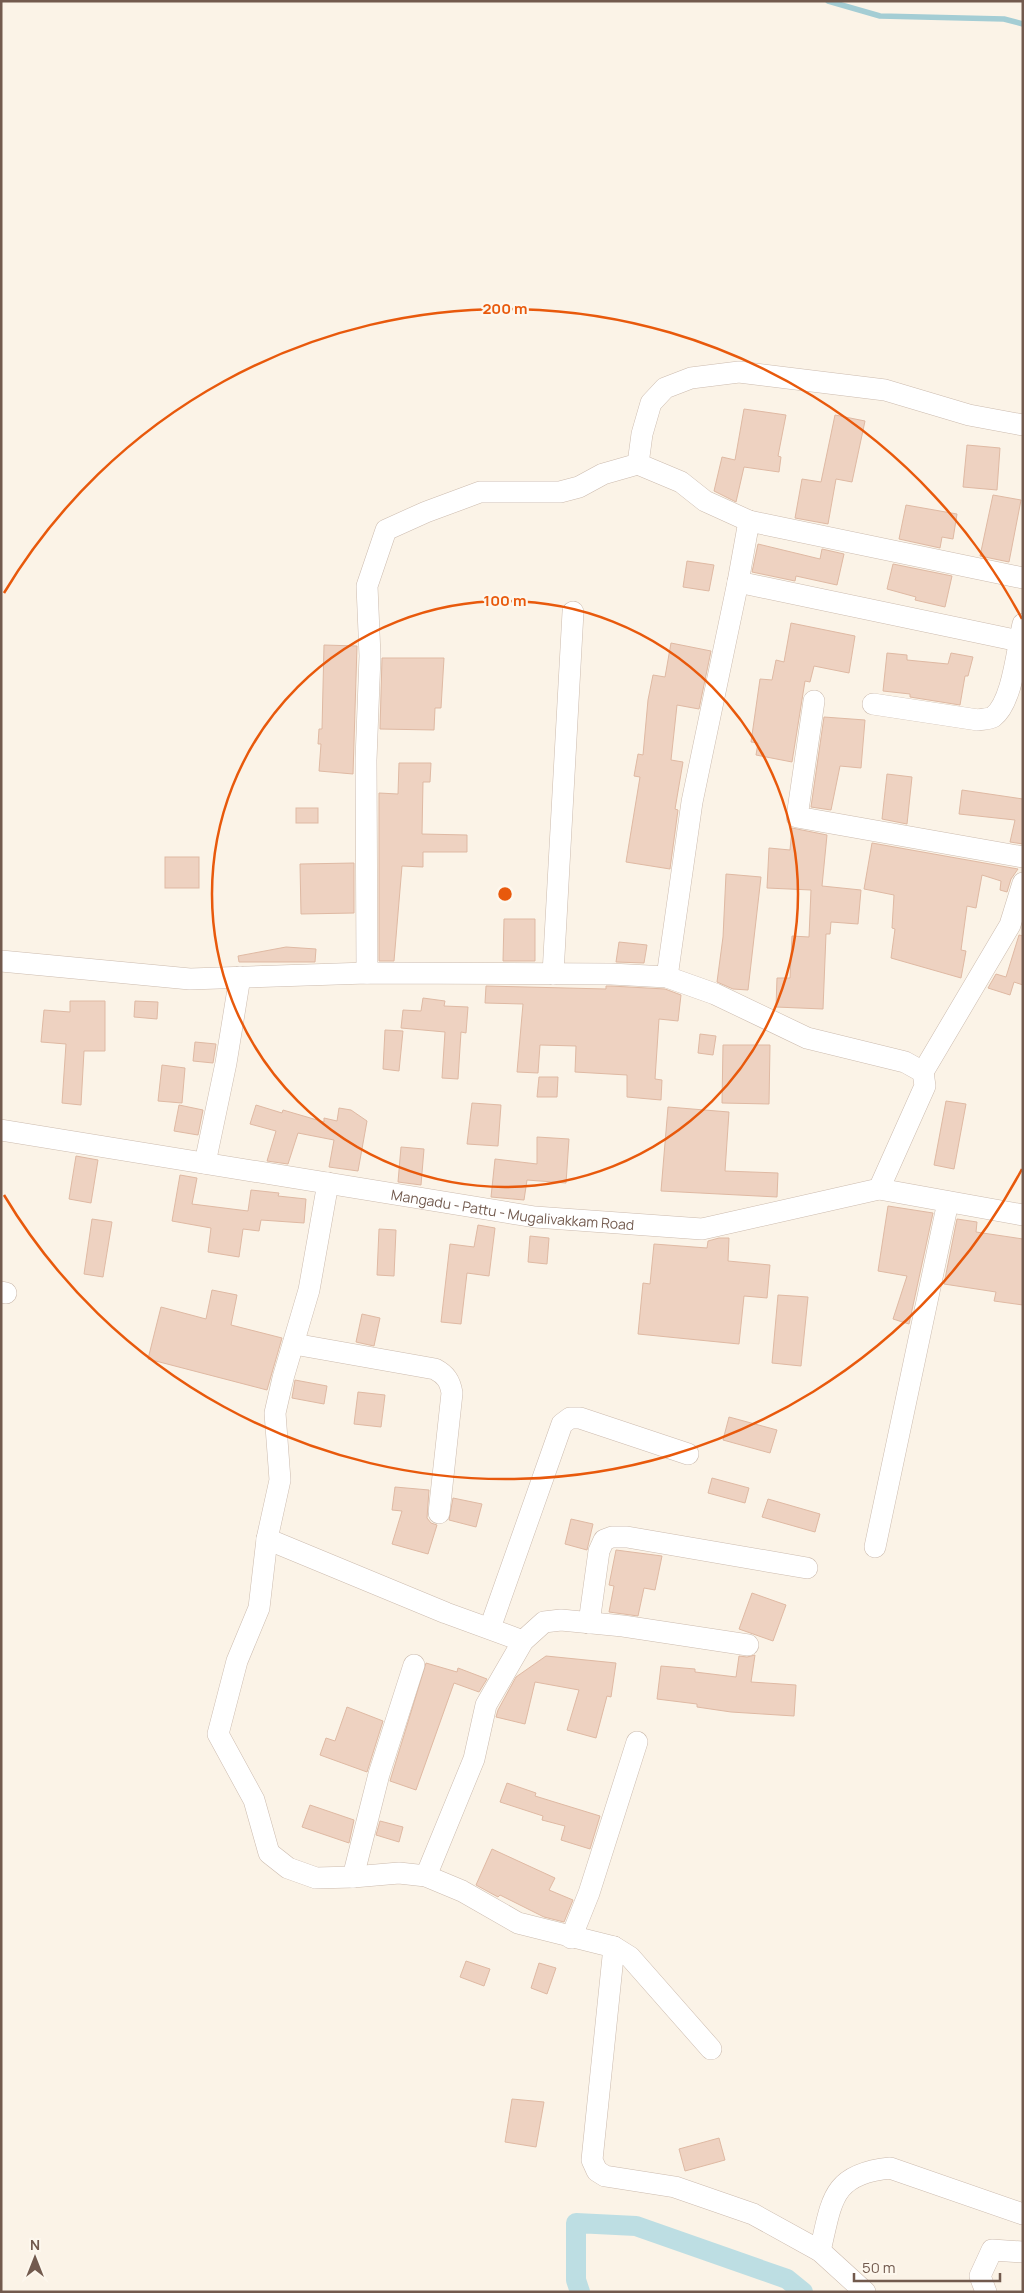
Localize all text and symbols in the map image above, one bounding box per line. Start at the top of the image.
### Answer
text: 200 m [482,298,528,319]
text: 100 m [484,590,526,611]
centre of rings [496,885,514,903]
street label: Mangadu - Pattu - Mugalivakkam Road [390,1184,635,1234]
north arrow [10,2233,60,2283]
text: N [30,2235,40,2254]
scale bar [854,2250,1000,2282]
text: 50 m [862,2257,896,2278]

